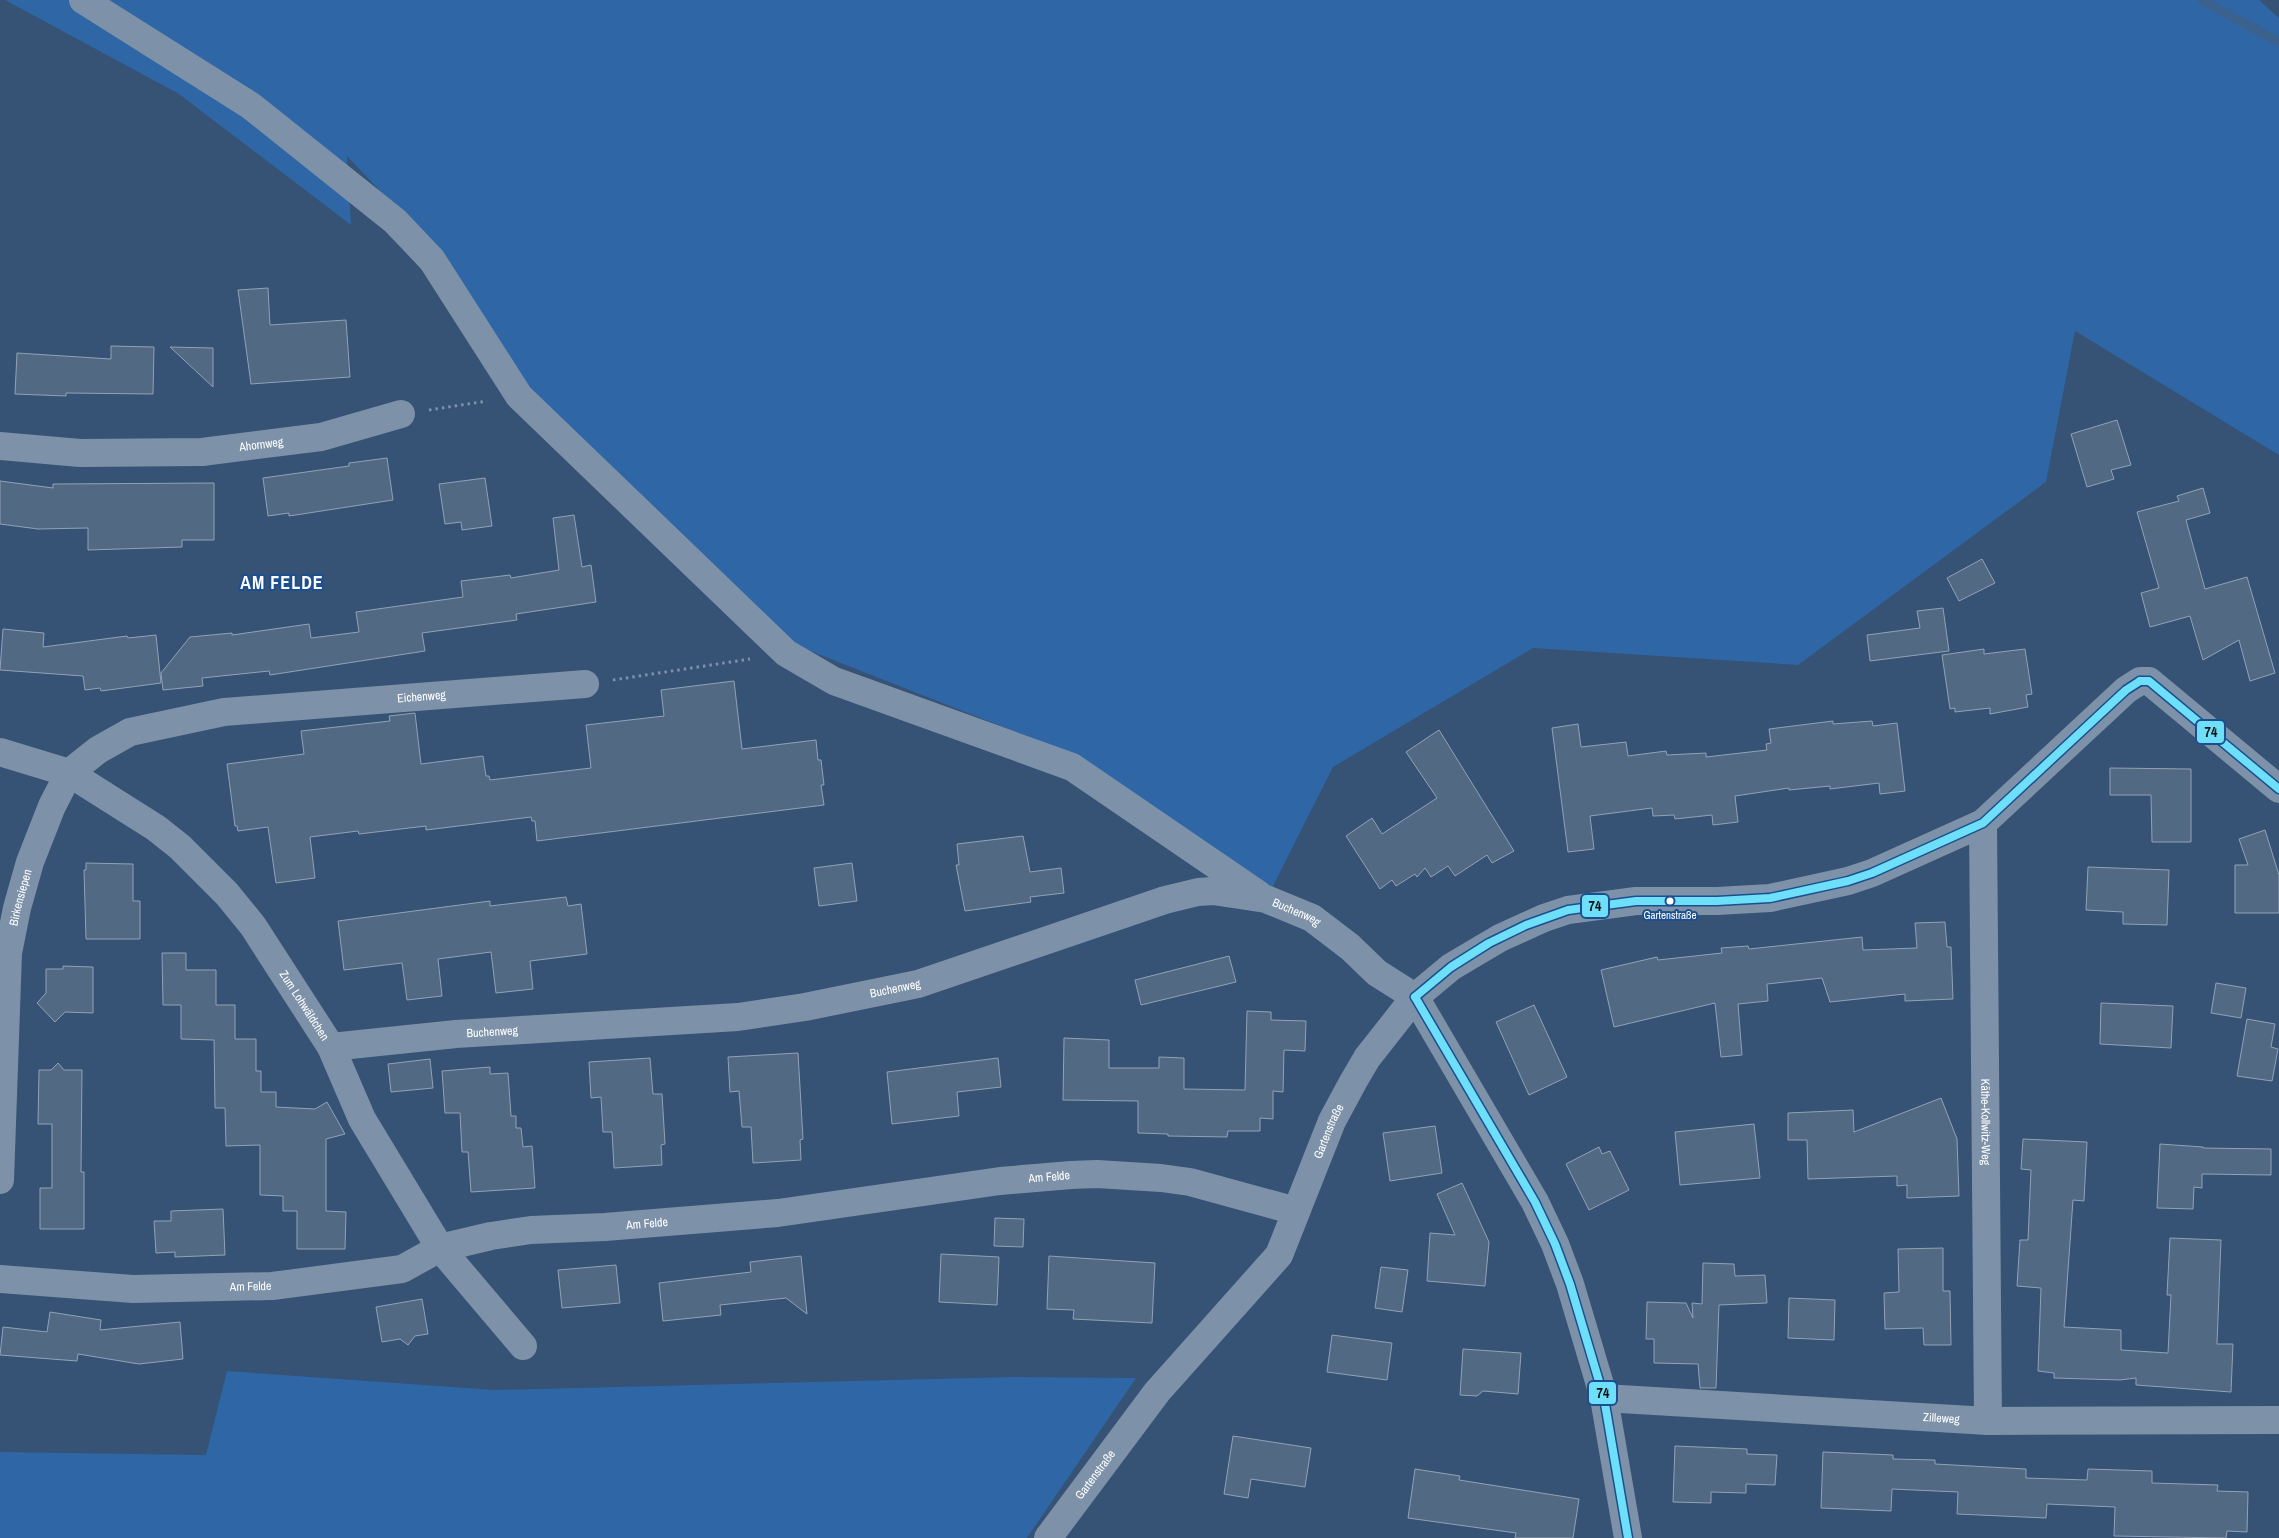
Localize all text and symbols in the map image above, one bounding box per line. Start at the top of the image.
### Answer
street label: Ahornweg [237,434,285,455]
district label: AM FELDE [240,570,324,595]
street label: Eichenweg [397,687,447,707]
line badge: 74 [2196,720,2225,744]
text: 74 [2205,723,2218,741]
street label: Birkensiepen [6,867,36,927]
street label: Buchenweg [1270,894,1325,930]
line badge: 74 [1581,894,1609,918]
marker: Gartenstraße [1665,896,1675,906]
text: 74 [1589,897,1602,915]
place label: Gartenstraße [1643,908,1697,922]
street label: Zum Lohwäldchen [276,967,333,1044]
street label: Buchenweg [868,976,923,1002]
street label: Buchenweg [466,1022,519,1041]
street label: Käthe-Kollwitz-Weg [1977,1079,1994,1166]
street label: Gartenstraße [1310,1101,1348,1161]
street label: Am Felde [1027,1167,1071,1187]
street label: Am Felde [625,1214,668,1233]
street label: Am Felde [229,1278,272,1295]
line badge: 74 [1588,1381,1617,1405]
text: 74 [1597,1384,1610,1402]
street label: Zilleweg [1923,1409,1961,1427]
street label: Gartenstraße [1071,1447,1119,1503]

